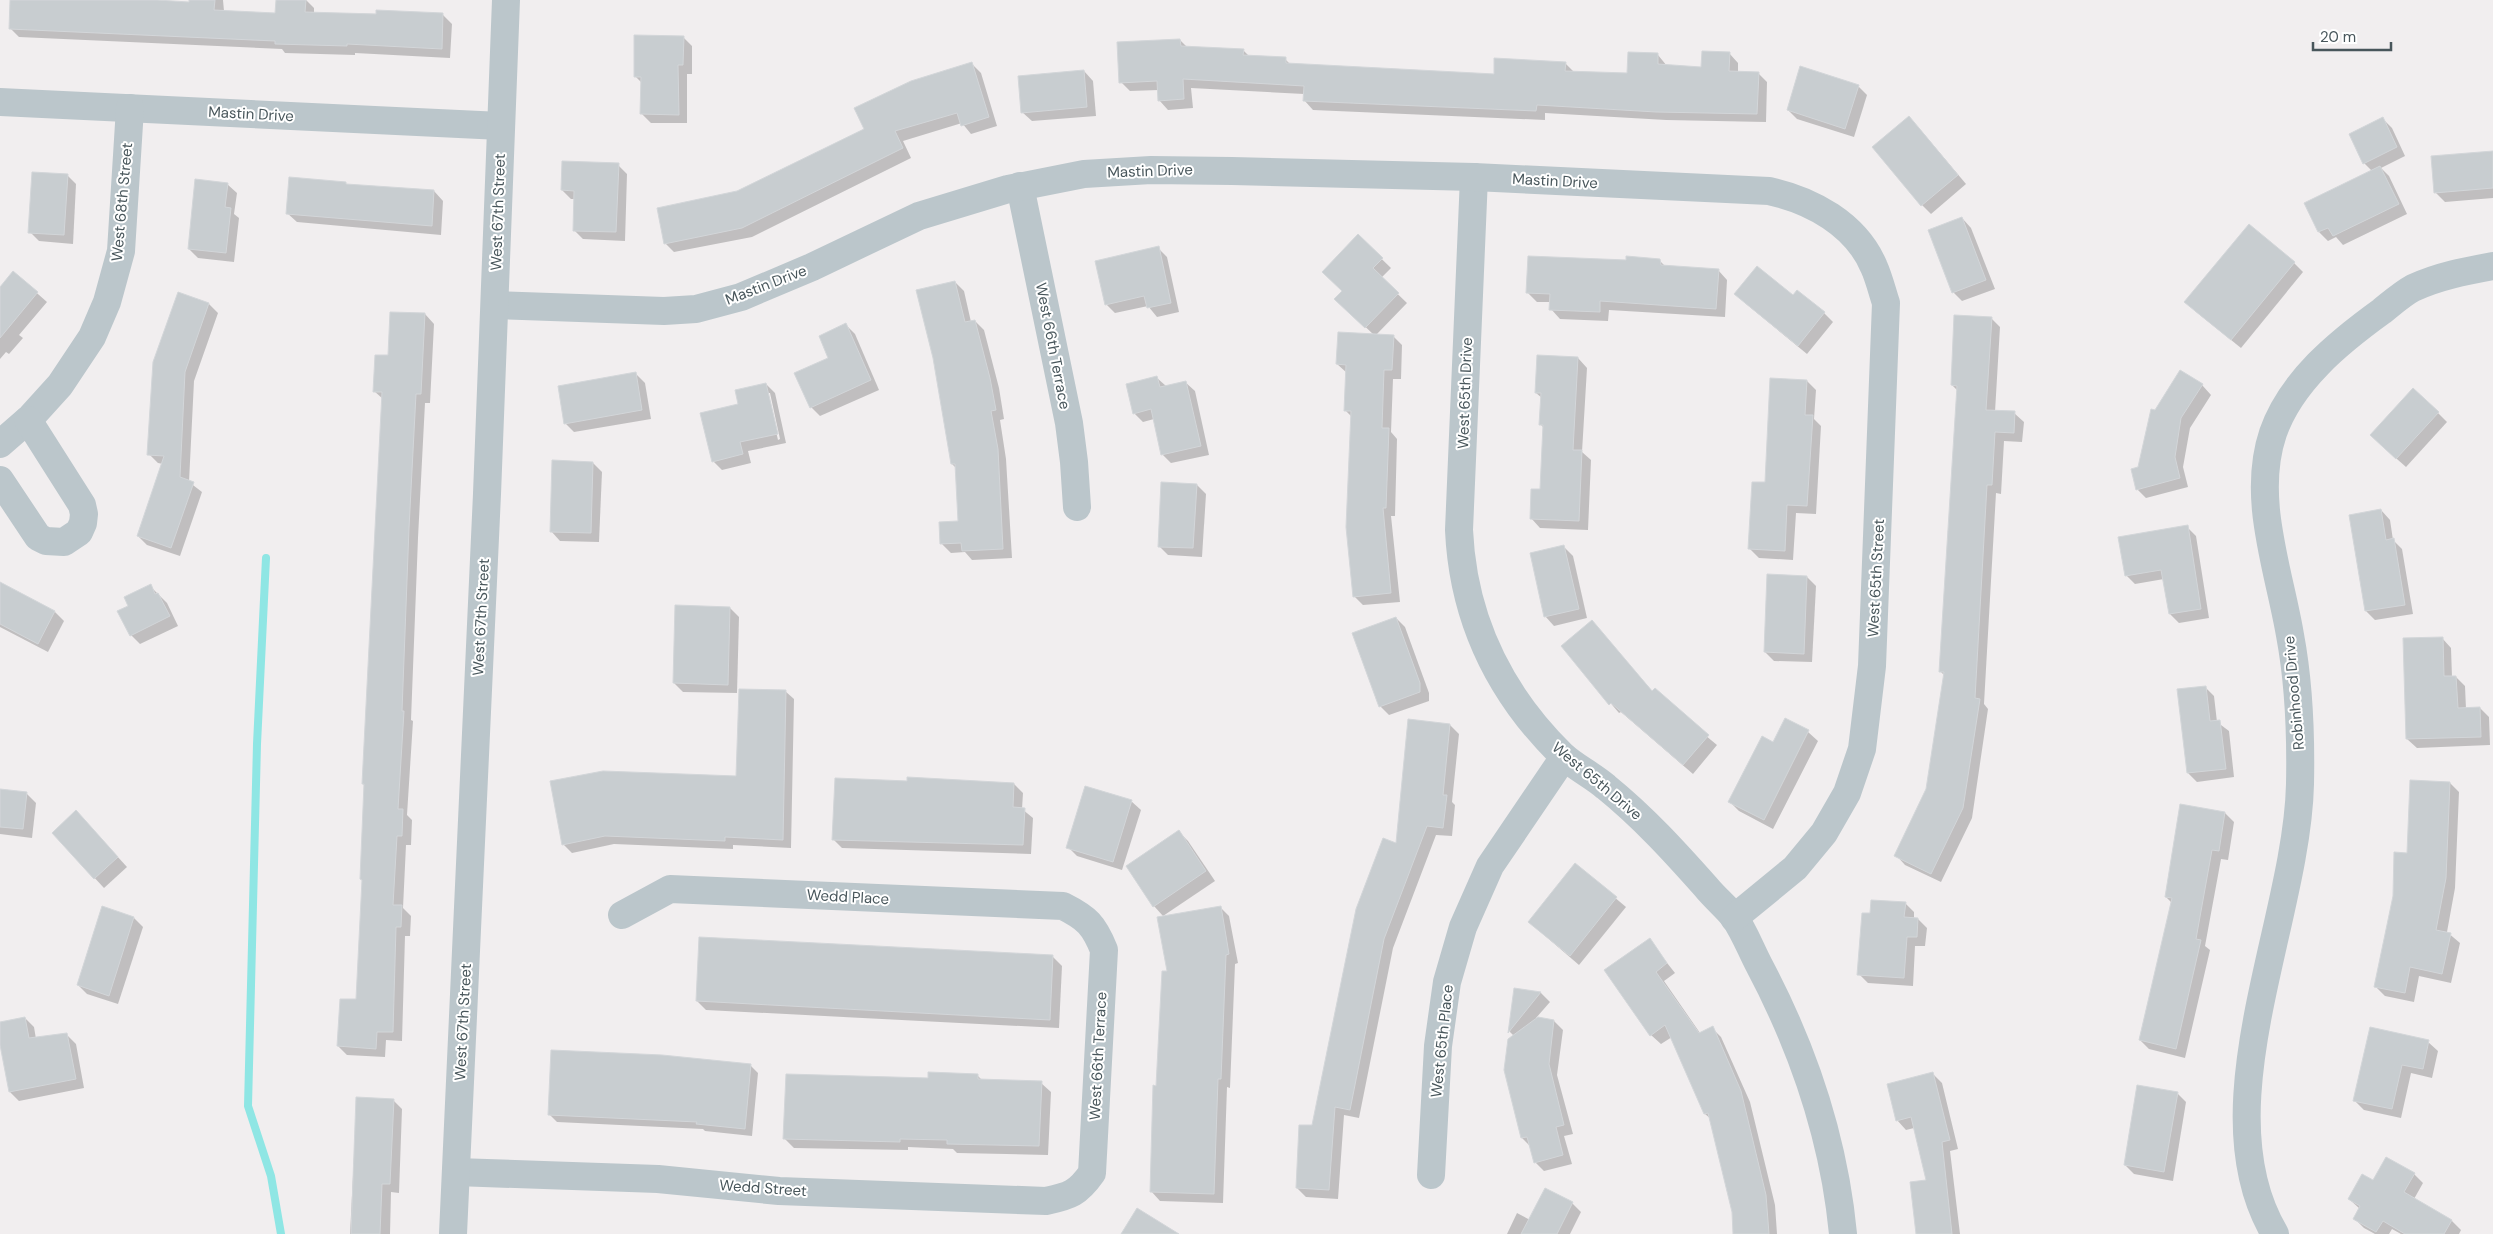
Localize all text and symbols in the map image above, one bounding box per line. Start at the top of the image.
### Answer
scale bar [2313,20,2390,52]
text: 20 m [2320,27,2356,47]
street label: Mastin Drive [208,102,294,126]
street label: West 68th Street [107,142,137,262]
street label: West 67th Street [486,153,510,271]
street label: Mastin Drive [1107,160,1193,182]
street label: Mastin Drive [1512,169,1598,193]
street label: Mastin Drive [722,260,810,310]
street label: West 66th Terrace [1031,281,1075,411]
street label: West 65th Drive [1453,337,1477,449]
street label: West 65th Street [1863,518,1889,638]
street label: West 67th Street [468,558,494,676]
street label: Robinhood Drive [2279,635,2309,751]
street label: West 65th Drive [1548,737,1646,825]
street label: Wedd Place [806,885,890,909]
street label: West 67th Street [450,963,476,1081]
street label: West 65th Place [1426,984,1458,1098]
street label: West 66th Terrace [1085,991,1111,1121]
street label: Wedd Street [719,1175,807,1201]

